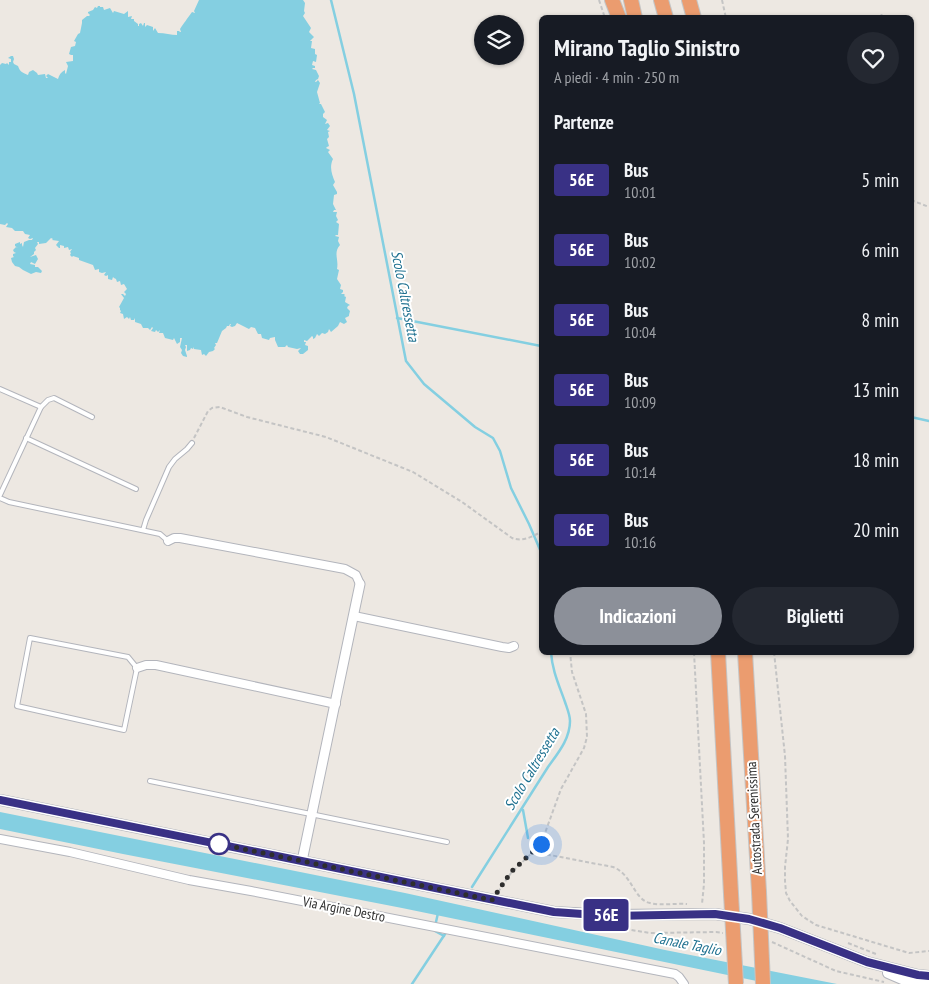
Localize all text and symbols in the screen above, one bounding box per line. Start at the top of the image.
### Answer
map controls [474,15,524,65]
button: layers [474,15,524,65]
text: Mirano Taglio Sinistro [554,32,740,63]
button: heart [847,32,899,84]
text: A piedi · 4 min · 250 m [554,67,679,87]
text: Partenze [554,110,614,134]
text: Bus [624,158,648,182]
text: 56E [569,168,594,191]
text: 5 min [862,168,899,192]
text: 10:01 [624,182,656,202]
text: Bus [624,228,648,252]
text: 56E [569,238,594,261]
text: 6 min [862,238,899,262]
water label: Scolo Caltressetta [387,249,424,344]
text: 10:02 [624,252,656,272]
text: Bus [624,298,648,322]
text: 56E [569,308,594,331]
text: 8 min [862,308,899,332]
text: 10:04 [624,322,656,342]
text: Bus [624,368,648,392]
text: 56E [569,378,594,401]
text: 13 min [853,378,899,402]
text: 10:09 [624,392,656,412]
text: Bus [624,438,648,462]
text: 56E [569,448,594,471]
text: 18 min [853,448,899,472]
text: 10:14 [624,462,656,482]
text: Bus [624,508,648,532]
text: 56E [569,518,594,541]
text: 20 min [853,518,899,542]
text: 10:16 [624,532,656,552]
button: Indicazioni [554,587,722,645]
button: Biglietti [732,587,899,645]
water label: Scolo Caltressetta [500,723,564,813]
street label: Autostrada Serenissima [742,761,766,875]
your location [529,832,554,857]
unlabelled marker [208,833,230,855]
street label: Via Argine Destro [300,892,387,926]
line badge: 56E [577,899,635,931]
text: 56E [594,903,618,926]
water label: Canale Taglio [651,928,724,960]

